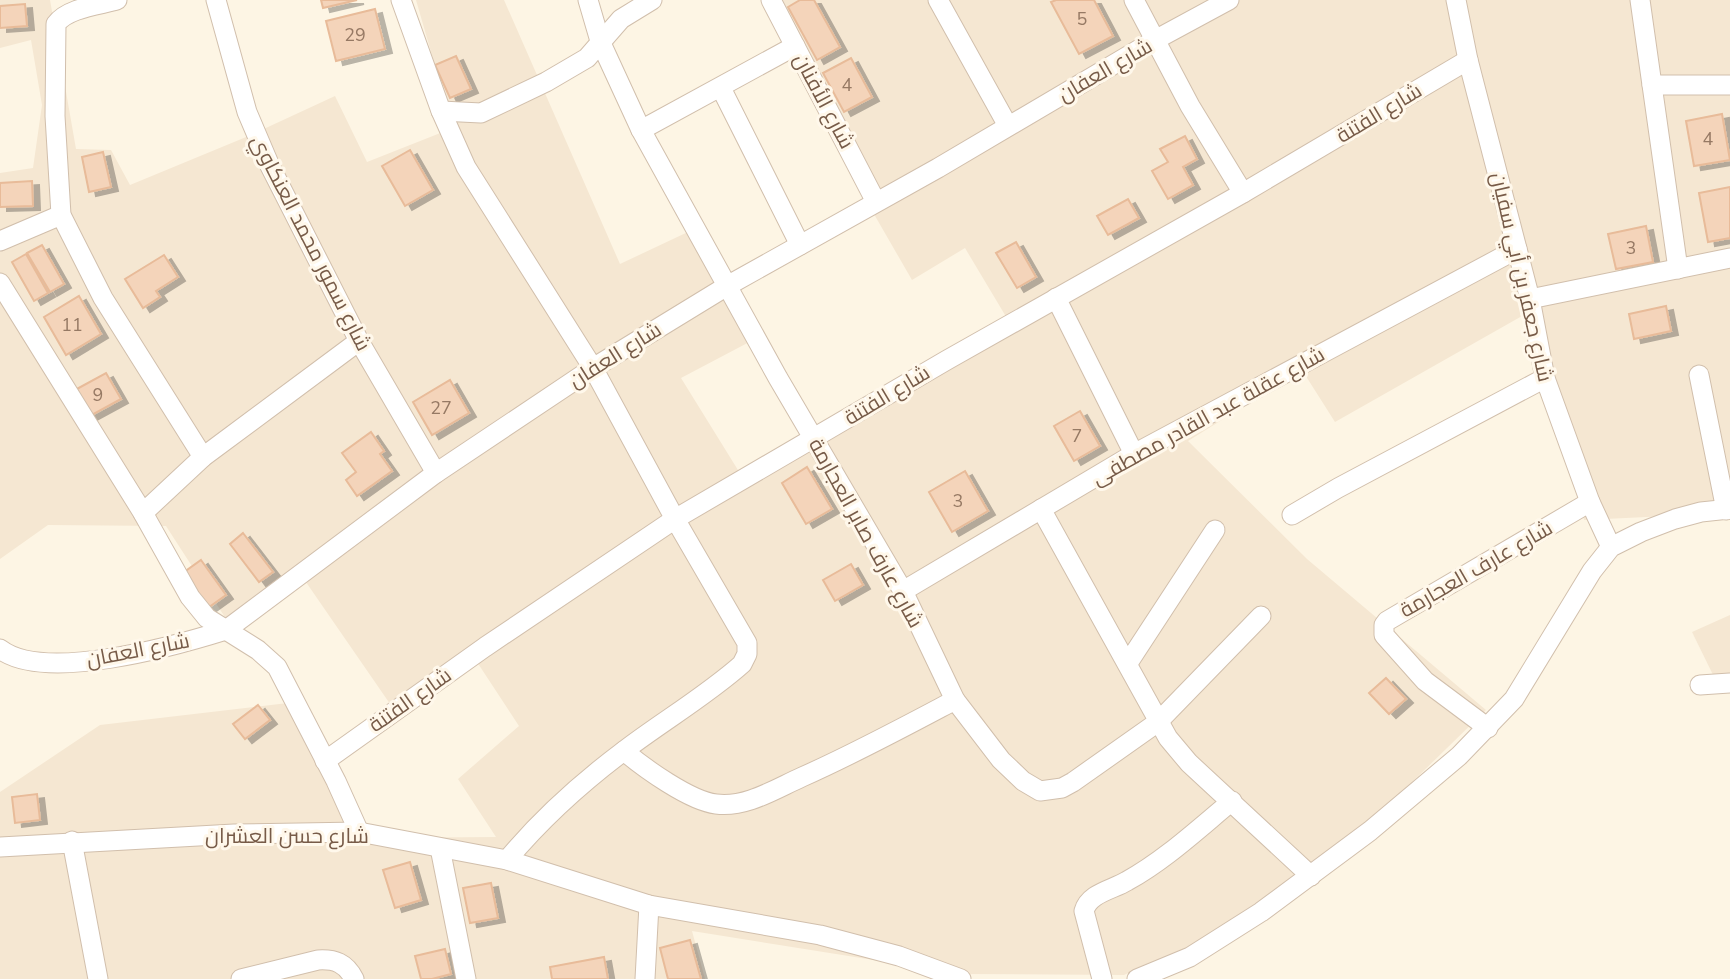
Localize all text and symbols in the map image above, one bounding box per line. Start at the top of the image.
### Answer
house number: 5 [1077,7,1087,31]
house number: 29 [344,23,366,47]
street label: شارع العفان [1053,32,1157,108]
street label: شارع الأفنان [787,48,861,154]
house number: 4 [842,73,853,97]
street label: شارع الفتنة [1331,76,1427,150]
house number: 4 [1703,127,1714,151]
street label: شارع سمور محمد العنكاوي [243,130,378,357]
street label: شارع جعفر بن أبي سفيان [1482,169,1560,385]
house number: 3 [1626,236,1636,260]
house number: 11 [61,313,83,337]
street label: شارع العفان [563,315,667,395]
street label: شارع عقلة عبد القادر مصطفى [1086,340,1330,492]
street label: شارع الفتنة [839,358,935,432]
house number: 9 [93,383,103,407]
house number: 27 [430,396,452,420]
house number: 7 [1072,424,1082,448]
street label: شارع عارف صابر العجارمة [802,433,930,633]
house number: 3 [953,489,963,513]
street label: شارع عارف العجارمة [1394,514,1558,624]
street label: شارع العفان [84,626,192,674]
street label: شارع الفتنة [363,661,457,739]
street label: شارع حسن العشران [205,822,369,850]

